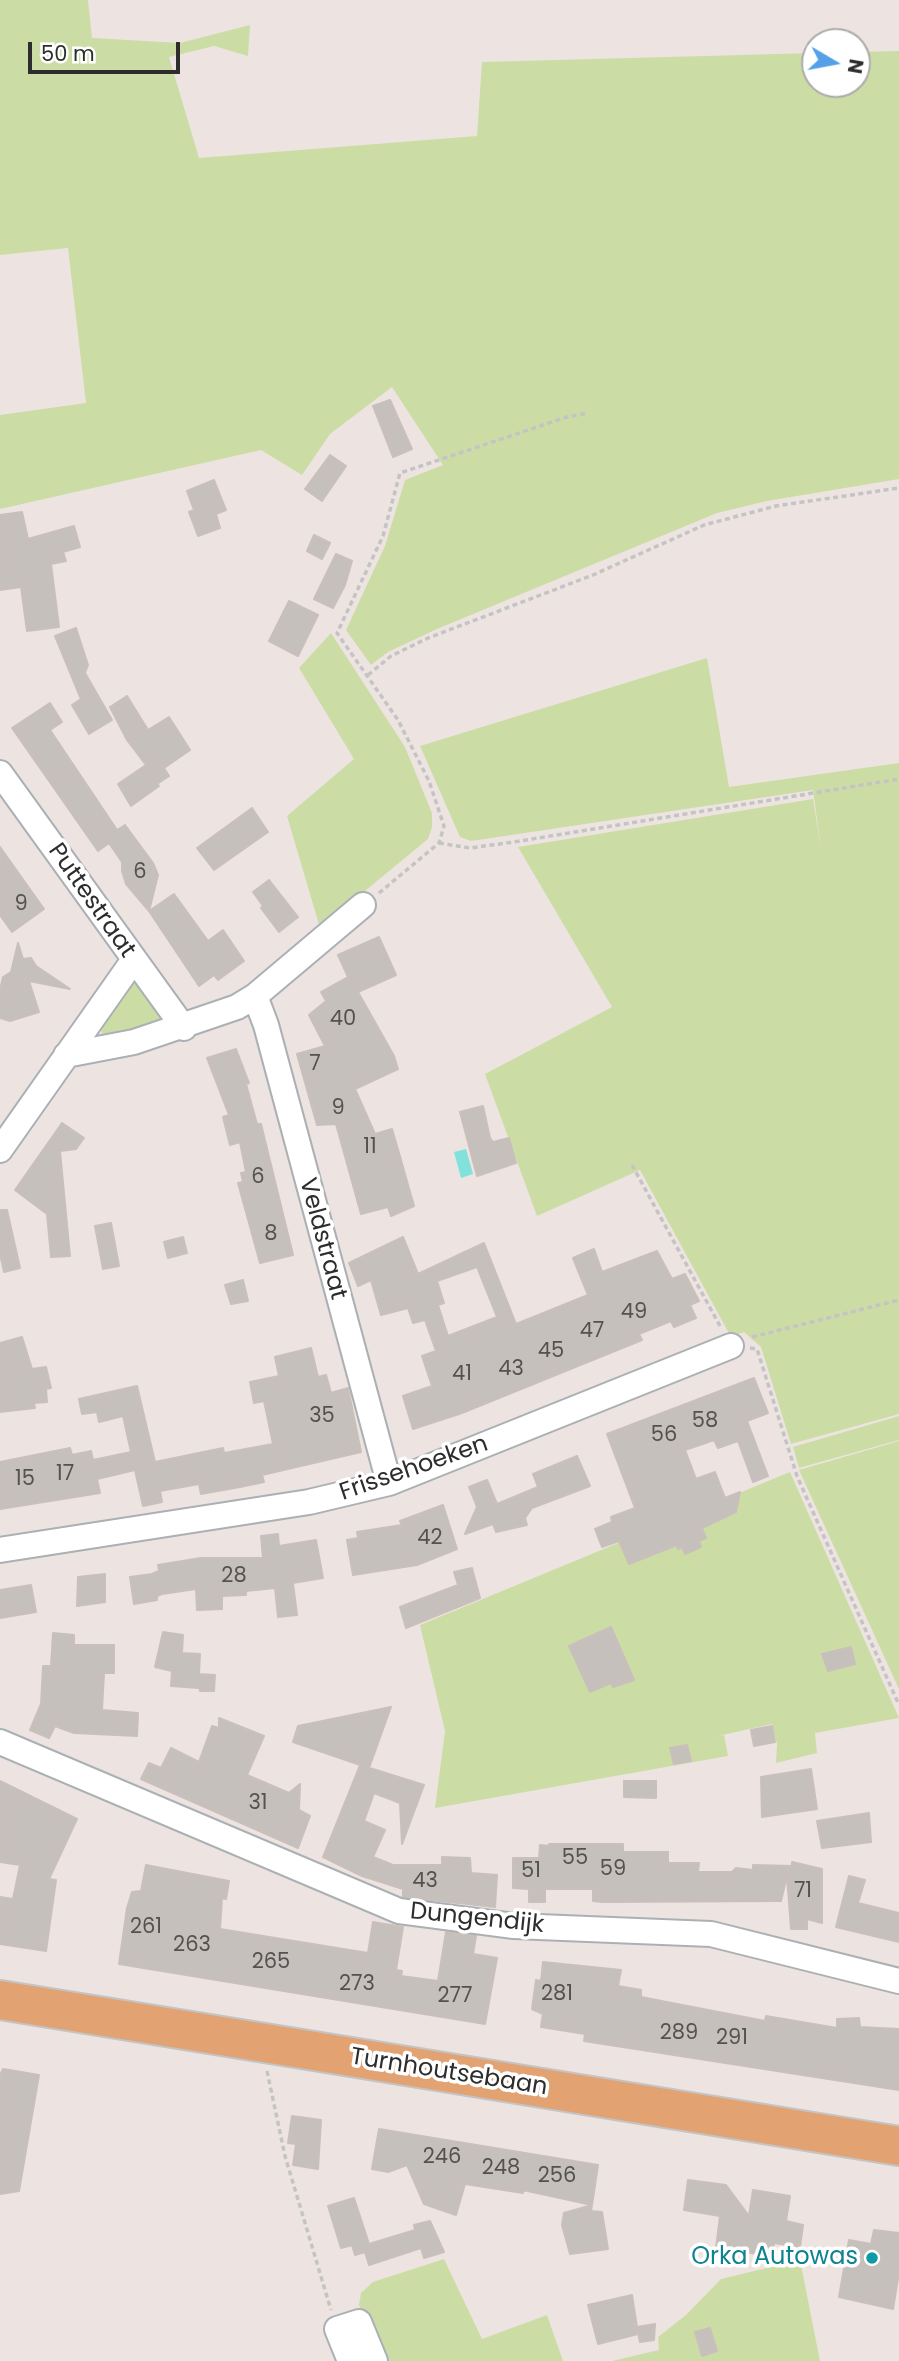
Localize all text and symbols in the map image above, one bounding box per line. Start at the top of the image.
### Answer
scale bar [32,28,184,72]
north arrow [801,28,871,98]
text: 50 m [41,39,95,68]
text: N [841,57,870,76]
street label: Puttestraat [41,838,141,964]
house number: 6 [133,860,147,886]
house number: 9 [14,892,28,918]
house number: 40 [330,1007,356,1033]
house number: 7 [309,1052,321,1078]
house number: 9 [331,1096,345,1122]
house number: 11 [363,1135,377,1161]
house number: 6 [251,1165,265,1191]
street label: Veldstraat [292,1175,352,1303]
house number: 8 [264,1222,278,1248]
house number: 49 [621,1300,647,1326]
house number: 47 [580,1319,604,1345]
house number: 45 [538,1339,564,1365]
house number: 43 [498,1357,524,1383]
house number: 41 [452,1362,472,1388]
house number: 35 [309,1404,335,1430]
house number: 58 [692,1409,718,1435]
house number: 56 [651,1423,677,1449]
street label: Frissehoeken [336,1430,492,1508]
house number: 17 [56,1462,74,1488]
house number: 15 [15,1467,35,1493]
house number: 42 [417,1526,443,1552]
house number: 28 [221,1564,247,1590]
house number: 31 [248,1791,268,1817]
house number: 55 [562,1846,588,1872]
house number: 59 [600,1857,626,1883]
house number: 51 [521,1859,541,1885]
house number: 43 [412,1869,438,1895]
house number: 71 [794,1879,812,1905]
street label: Dungendijk [409,1898,545,1940]
house number: 261 [130,1915,162,1941]
house number: 263 [173,1933,211,1959]
house number: 265 [252,1950,290,1976]
house number: 273 [339,1972,375,1998]
house number: 281 [541,1982,573,2008]
house number: 277 [437,1984,473,2010]
house number: 289 [660,2021,698,2047]
house number: 291 [716,2026,748,2052]
street label: Turnhoutsebaan [349,2043,549,2103]
house number: 246 [423,2145,461,2171]
house number: 248 [482,2156,520,2182]
house number: 256 [538,2164,576,2190]
place label: Orka Autowas [691,2244,858,2272]
marker: Orka Autowas [864,2250,880,2266]

